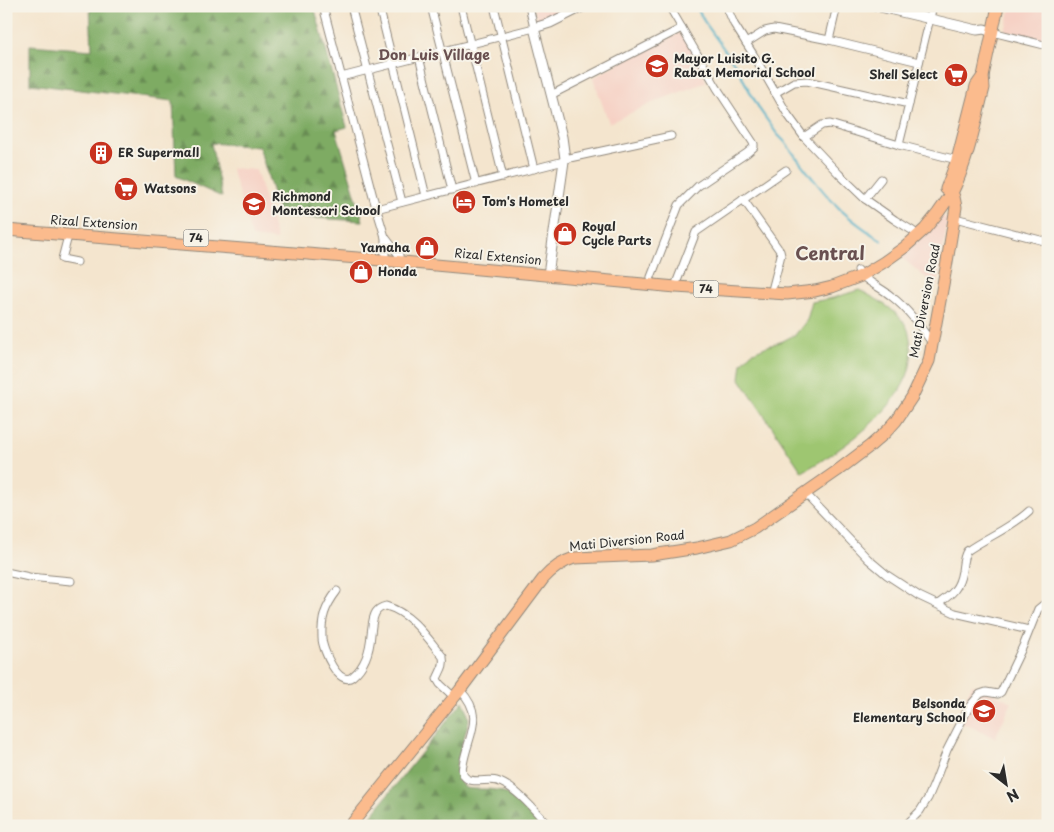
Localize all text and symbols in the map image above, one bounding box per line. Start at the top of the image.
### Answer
district label: Don Luis Village [378,44,490,65]
place label: Mayor Luisito G. Rabat Memorial School [674,49,815,81]
school or university icon: Mayor Luisito G. Rabat Memorial School [644,53,670,79]
supermarket icon: Shell Select [943,62,969,88]
place label: Shell Select [869,65,938,83]
building icon: ER Supermall [88,140,114,166]
place label: ER Supermall [118,143,199,161]
supermarket icon: Watsons [113,176,139,202]
place label: Watsons [144,179,197,197]
place label: Richmond Montessori School [272,187,381,219]
hotel icon: Tom's Hometel [451,189,477,215]
school or university icon: Richmond Montessori School [241,191,267,217]
place label: Tom's Hometel [482,192,569,210]
street label: Rizal Extension [50,210,138,234]
place label: Royal Cycle Parts [582,217,651,249]
shop icon: Royal Cycle Parts [552,221,578,247]
road number: 74 [184,230,208,247]
shop icon: Yamaha [414,235,440,261]
place label: Yamaha [361,238,411,256]
district label: Central [795,239,865,266]
street label: Mati Diversion Road [904,242,944,359]
street label: Rizal Extension [454,243,542,269]
shop icon: Honda [348,259,374,285]
place label: Honda [378,262,418,280]
road number: 74 [694,280,718,298]
street label: Mati Diversion Road [568,525,685,555]
place label: Belsonda Elementary School [853,694,967,726]
school or university icon: Belsonda Elementary School [971,698,997,724]
north arrow [982,760,1032,810]
text: N [1003,784,1023,807]

